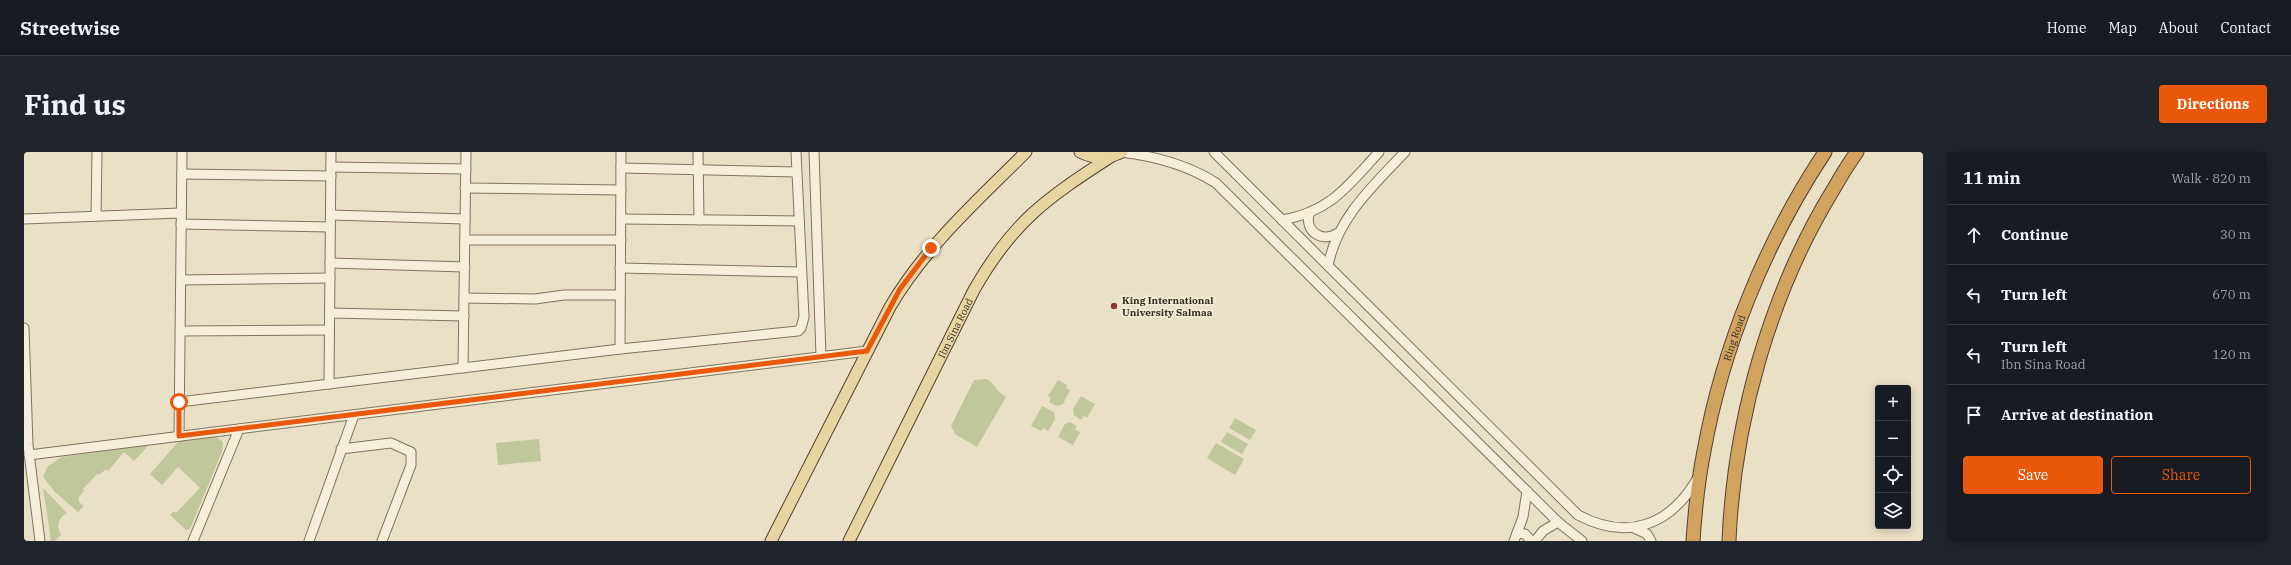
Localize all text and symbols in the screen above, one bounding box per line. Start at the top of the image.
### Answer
text: Streetwise [20,16,120,40]
text: Home [2047,19,2086,37]
text: Map [2108,19,2137,37]
text: About [2159,19,2198,37]
text: Contact [2220,19,2271,37]
button: Directions [2159,85,2267,123]
text: Find us [24,86,126,123]
text: 11 min [1963,167,2021,189]
text: Walk · 820 m [2172,170,2251,187]
icon: ahead [1963,224,1985,246]
text: Continue [2001,225,2068,244]
text: 30 m [2220,226,2251,243]
route end [922,239,940,257]
icon: left [1963,284,1985,306]
text: Turn left [2001,285,2067,304]
text: 670 m [2212,286,2251,303]
place label: King International University Salmaa [1122,294,1213,319]
street label: Ibn Sina Road [935,296,976,360]
marker: King International University Salmaa [1109,301,1119,311]
street label: Ring Road [1721,313,1748,363]
text: Turn left [2001,337,2067,356]
icon: left [1963,344,1985,366]
text: 120 m [2212,346,2251,363]
text: Ibn Sina Road [2001,356,2086,373]
map controls [1875,385,1911,529]
button: + [1875,385,1911,421]
route start [170,393,188,411]
icon: arrive [1963,404,1985,426]
text: Arrive at destination [2001,405,2153,424]
button: − [1875,421,1911,457]
button: Save [1963,456,2103,494]
button: Share [2111,456,2251,494]
button: locate [1875,457,1911,493]
button: layers [1875,493,1911,529]

